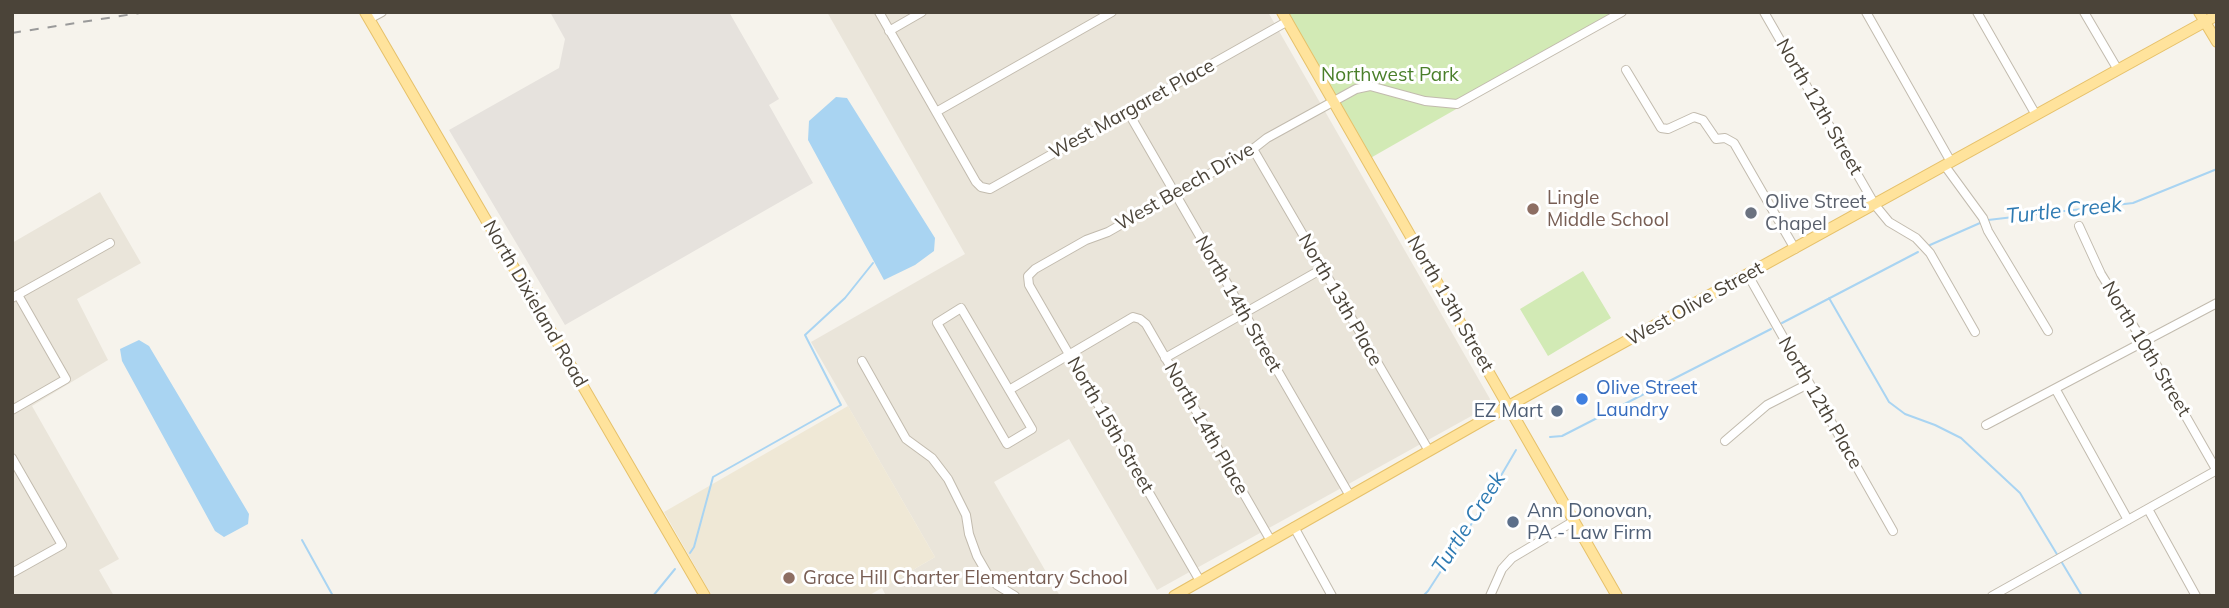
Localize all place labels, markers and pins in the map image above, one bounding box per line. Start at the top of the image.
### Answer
place label: Lingle Middle School [1547,187,1669,231]
place label: Olive Street Chapel [1765,191,1866,235]
marker: Lingle Middle School [1525,201,1541,217]
marker: Olive Street Chapel [1743,205,1759,221]
place label: Olive Street Laundry [1596,377,1697,421]
marker: Olive Street Laundry [1574,391,1590,407]
place label: EZ Mart [1474,400,1543,422]
marker: EZ Mart [1549,403,1565,419]
place label: Ann Donovan, PA - Law Firm [1527,500,1652,544]
marker: Ann Donovan, PA - Law Firm [1505,514,1521,530]
place label: Grace Hill Charter Elementary School [803,567,1128,589]
marker: Grace Hill Charter Elementary School [781,570,797,586]

